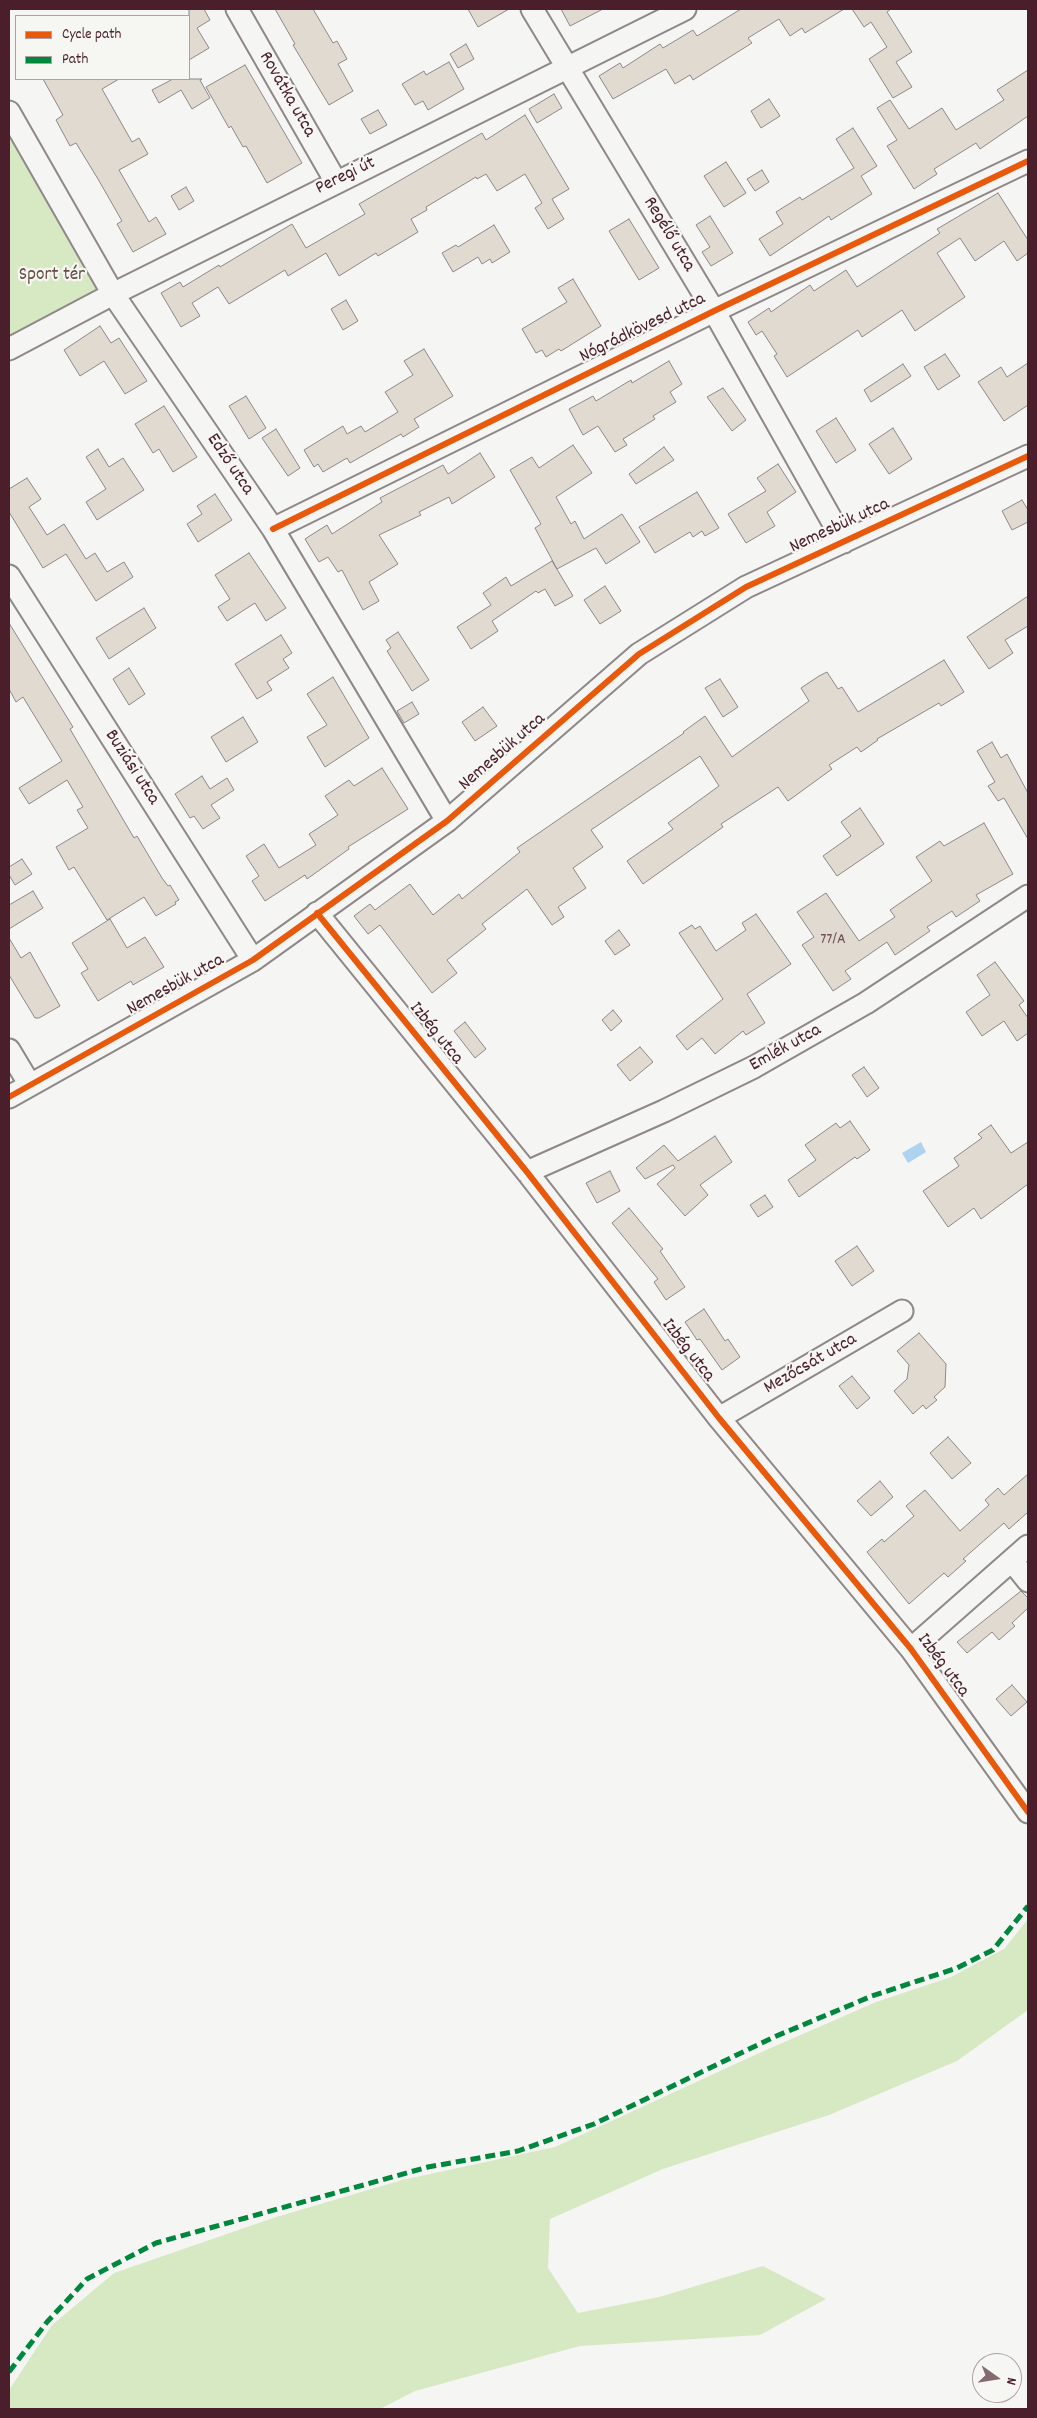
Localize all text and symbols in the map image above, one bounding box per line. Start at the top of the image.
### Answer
legend [15,15,190,80]
text: Cycle path [62,24,121,46]
street label: Rovátka utca [252,48,320,142]
text: Path [62,49,88,71]
street label: Peregi út [312,153,380,201]
street label: Regélő utca [637,193,699,277]
park label: Sport tér [19,265,85,287]
street label: Nógrádkövesd utca [576,289,710,369]
street label: Edző utca [200,430,258,500]
street label: Nemesbük utca [786,494,894,560]
street label: Nemesbük utca [455,709,551,797]
street label: Buziási utca [98,726,164,810]
house number: 77/A [820,931,846,951]
street label: Nemesbük utca [123,950,229,1022]
street label: Izbég utca [403,998,467,1070]
street label: Emlék utca [746,1020,826,1078]
street label: Izbég utca [655,1315,719,1387]
street label: Mezőcsát utca [761,1329,861,1401]
street label: Izbég utca [911,1630,973,1702]
north arrow [972,2353,1022,2403]
text: N [1000,2376,1021,2387]

